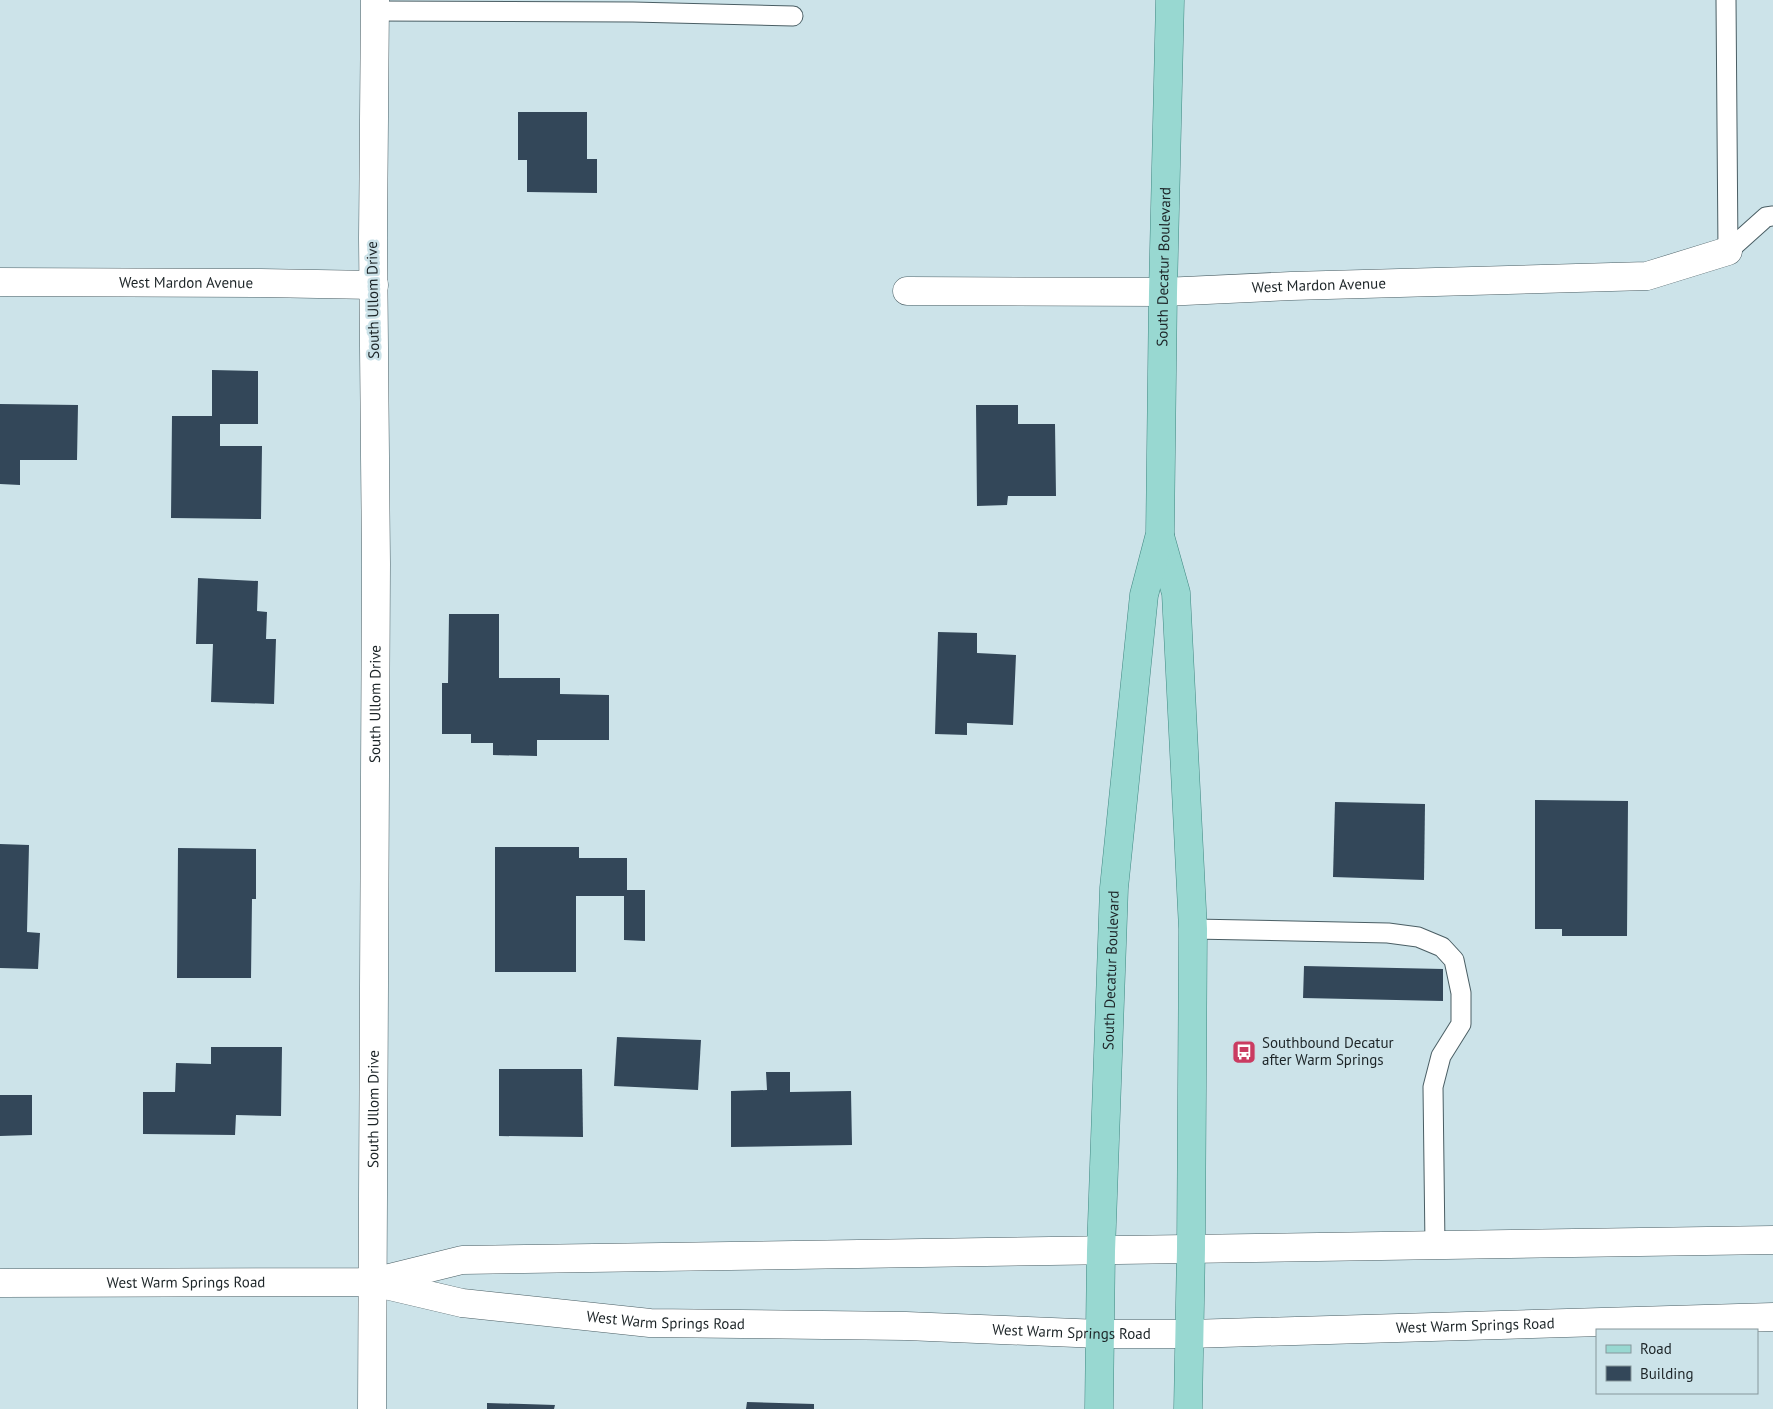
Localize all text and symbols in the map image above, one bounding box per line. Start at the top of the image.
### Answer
street label: South Decatur Boulevard [1152,187,1175,347]
street label: South Ullom Drive [362,241,383,359]
street label: West Mardon Avenue [119,272,253,292]
street label: West Mardon Avenue [1251,273,1386,297]
street label: South Ullom Drive [365,645,385,763]
street label: South Decatur Boulevard [1098,890,1123,1050]
place label: Southbound Decatur after Warm Springs [1262,1033,1394,1069]
bus stop icon: Southbound Decatur after Warm Springs [1231,1039,1257,1065]
street label: South Ullom Drive [363,1050,383,1168]
street label: West Warm Springs Road [107,1272,265,1292]
street label: West Warm Springs Road [586,1306,745,1333]
street label: West Warm Springs Road [1396,1313,1555,1337]
street label: West Warm Springs Road [992,1320,1151,1343]
legend [1596,1329,1758,1394]
text: Road [1640,1339,1672,1358]
text: Building [1640,1364,1694,1383]

